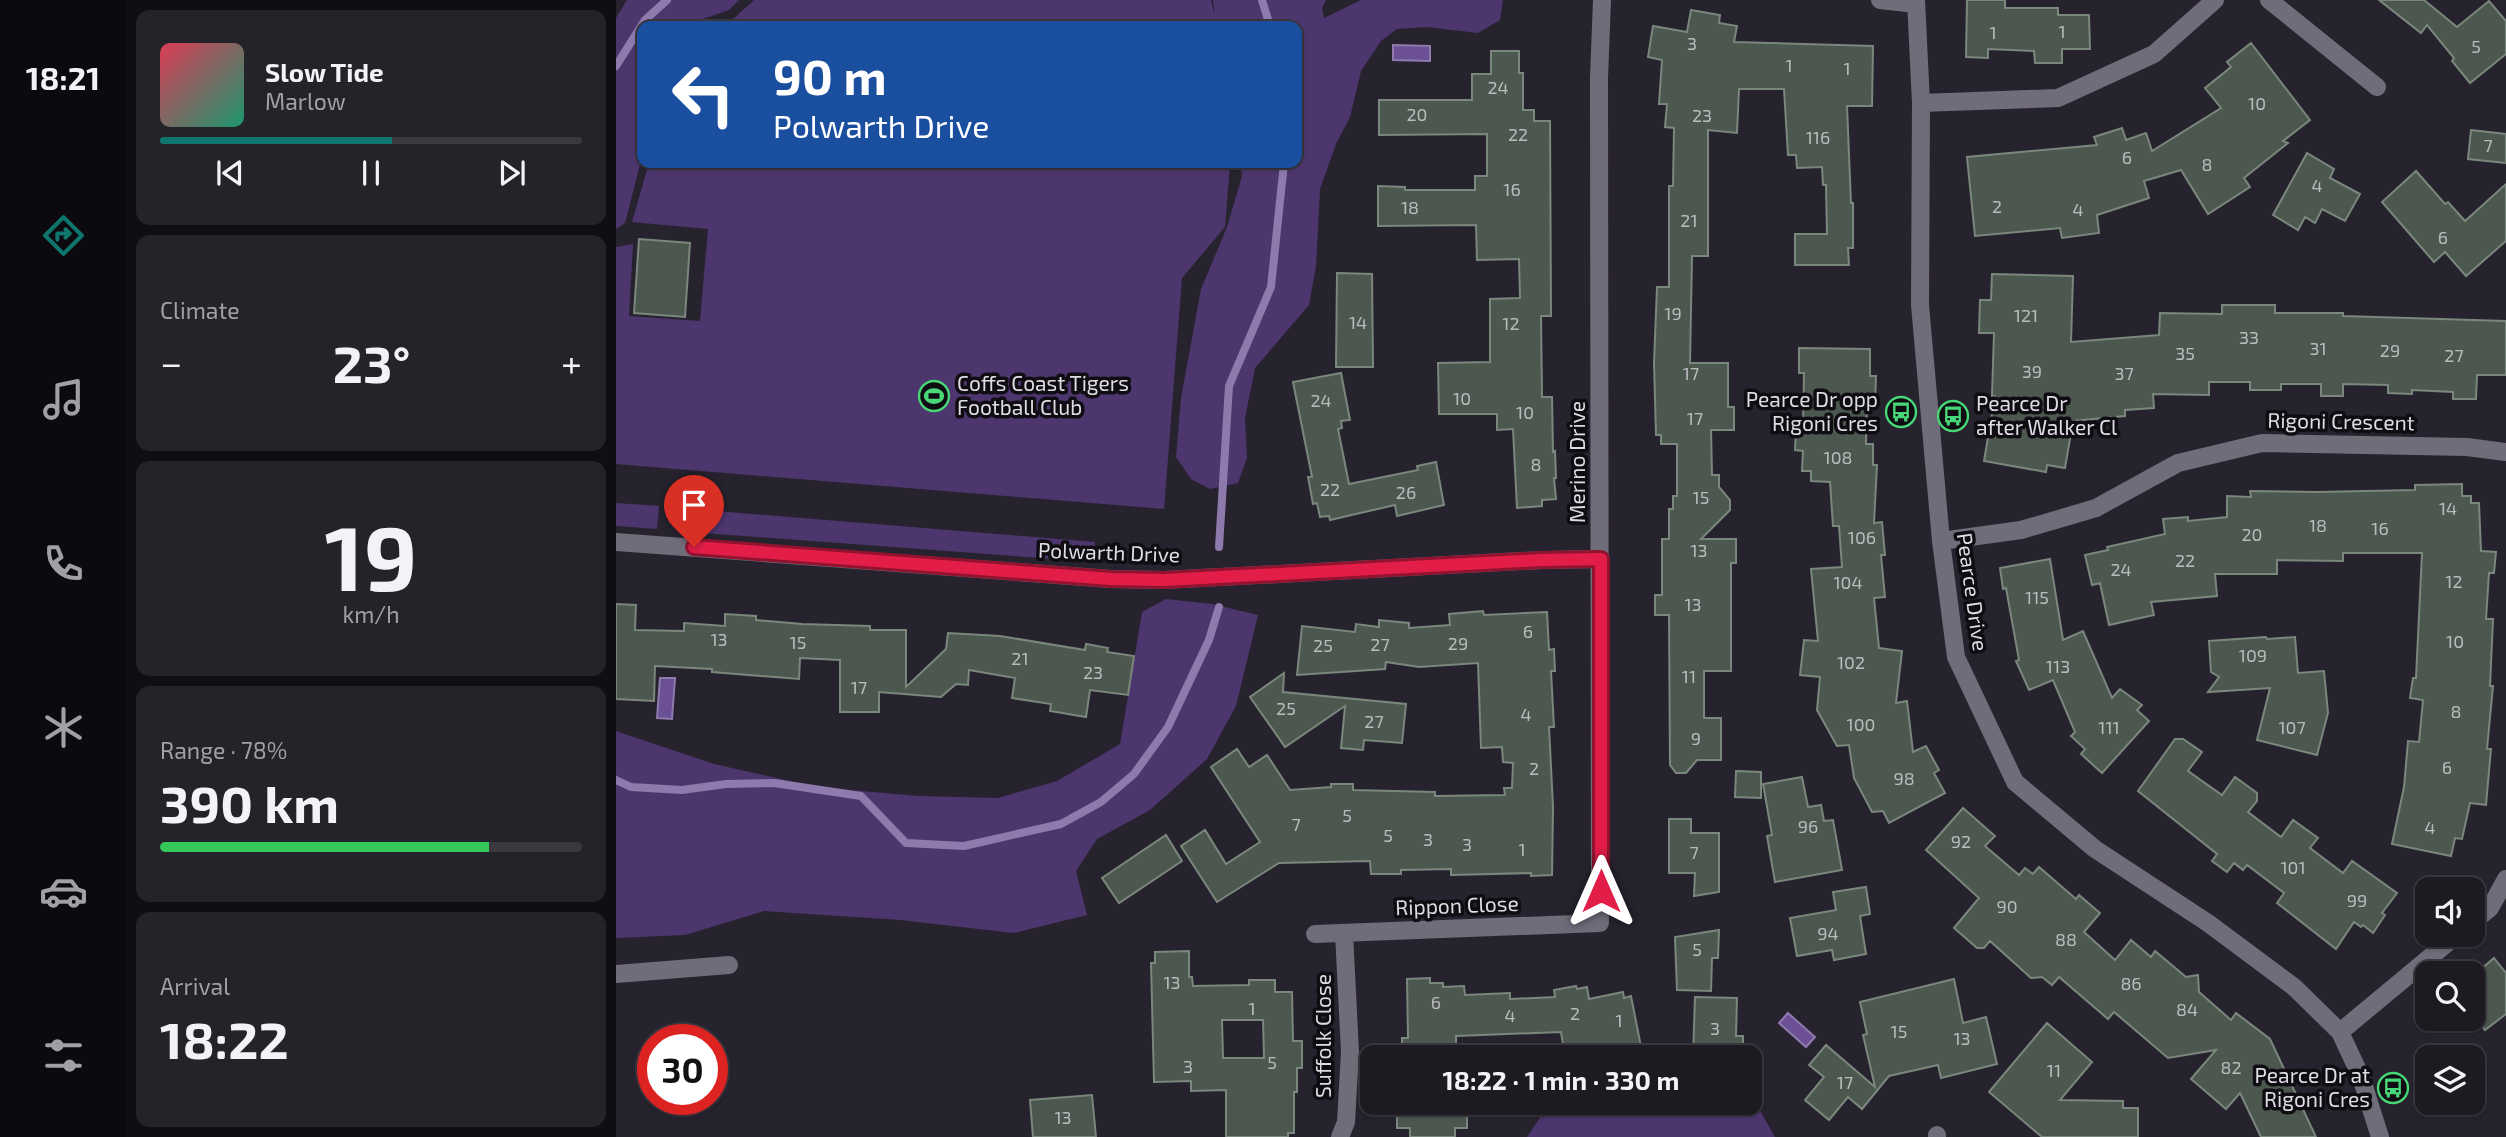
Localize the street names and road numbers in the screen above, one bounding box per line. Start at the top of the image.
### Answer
street label: Merino Drive [1564,401,1589,523]
street label: Rigoni Crescent [2267,407,2415,434]
street label: Pearce Drive [1953,531,1994,653]
street label: Polwarth Drive [1038,537,1180,566]
street label: Rippon Close [1395,890,1519,919]
street label: Suffolk Close [1310,974,1335,1098]

